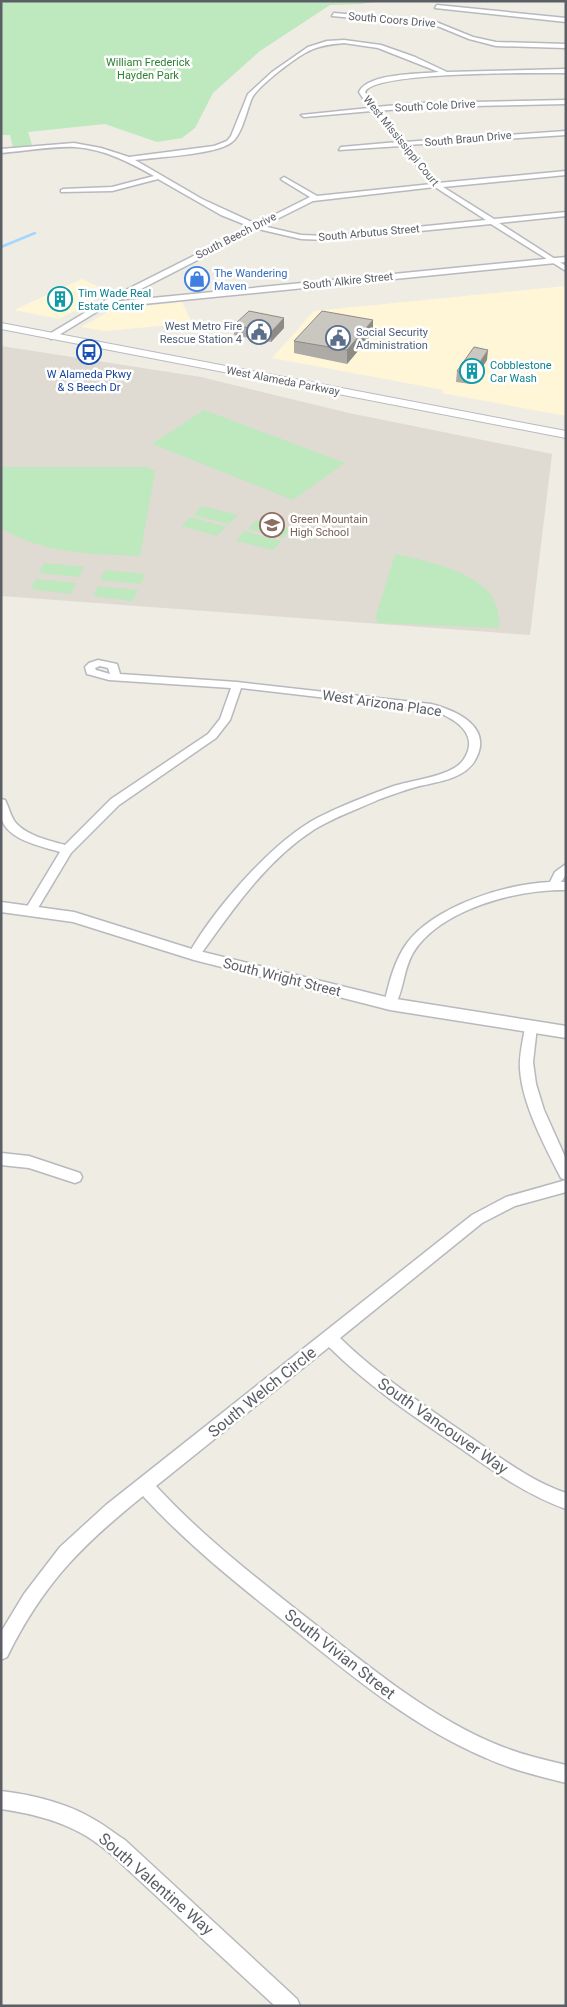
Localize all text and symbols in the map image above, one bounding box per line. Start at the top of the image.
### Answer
street label: South Coors Drive [348,10,436,30]
park label: William Frederick Hayden Park [106,56,190,82]
street label: West Mississippi Court [361,93,442,189]
street label: South Cole Drive [394,97,476,115]
street label: South Braun Drive [424,129,512,149]
street label: South Beech Drive [193,210,279,262]
street label: South Arbutus Street [318,222,421,244]
shop icon: The Wandering Maven [184,266,210,292]
place label: The Wandering Maven [214,267,288,293]
street label: South Alkire Street [302,270,394,292]
building icon: Tim Wade Real Estate Center [47,286,73,312]
place label: Tim Wade Real Estate Center [78,287,151,313]
public building icon: West Metro Fire Rescue Station 4 [246,319,272,345]
place label: West Metro Fire Rescue Station 4 [160,320,242,346]
public building icon: Social Security Administration [325,325,351,351]
place label: Social Security Administration [356,326,429,352]
bus stop icon: W Alameda Pkwy & S Beech Dr [76,339,102,365]
building icon: Cobblestone Car Wash [459,358,485,384]
place label: Cobblestone Car Wash [490,359,552,385]
street label: West Alameda Parkway [225,364,342,399]
place label: W Alameda Pkwy & S Beech Dr [47,368,132,394]
school or university icon: Green Mountain High School [259,512,285,538]
place label: Green Mountain High School [290,513,368,539]
street label: West Arizona Place [321,687,443,719]
street label: South Wright Street [221,955,343,999]
street label: South Welch Circle [204,1343,320,1441]
street label: South Vancouver Way [374,1374,512,1478]
street label: South Vivian Street [281,1605,399,1703]
street label: South Valentine Way [95,1829,218,1939]

